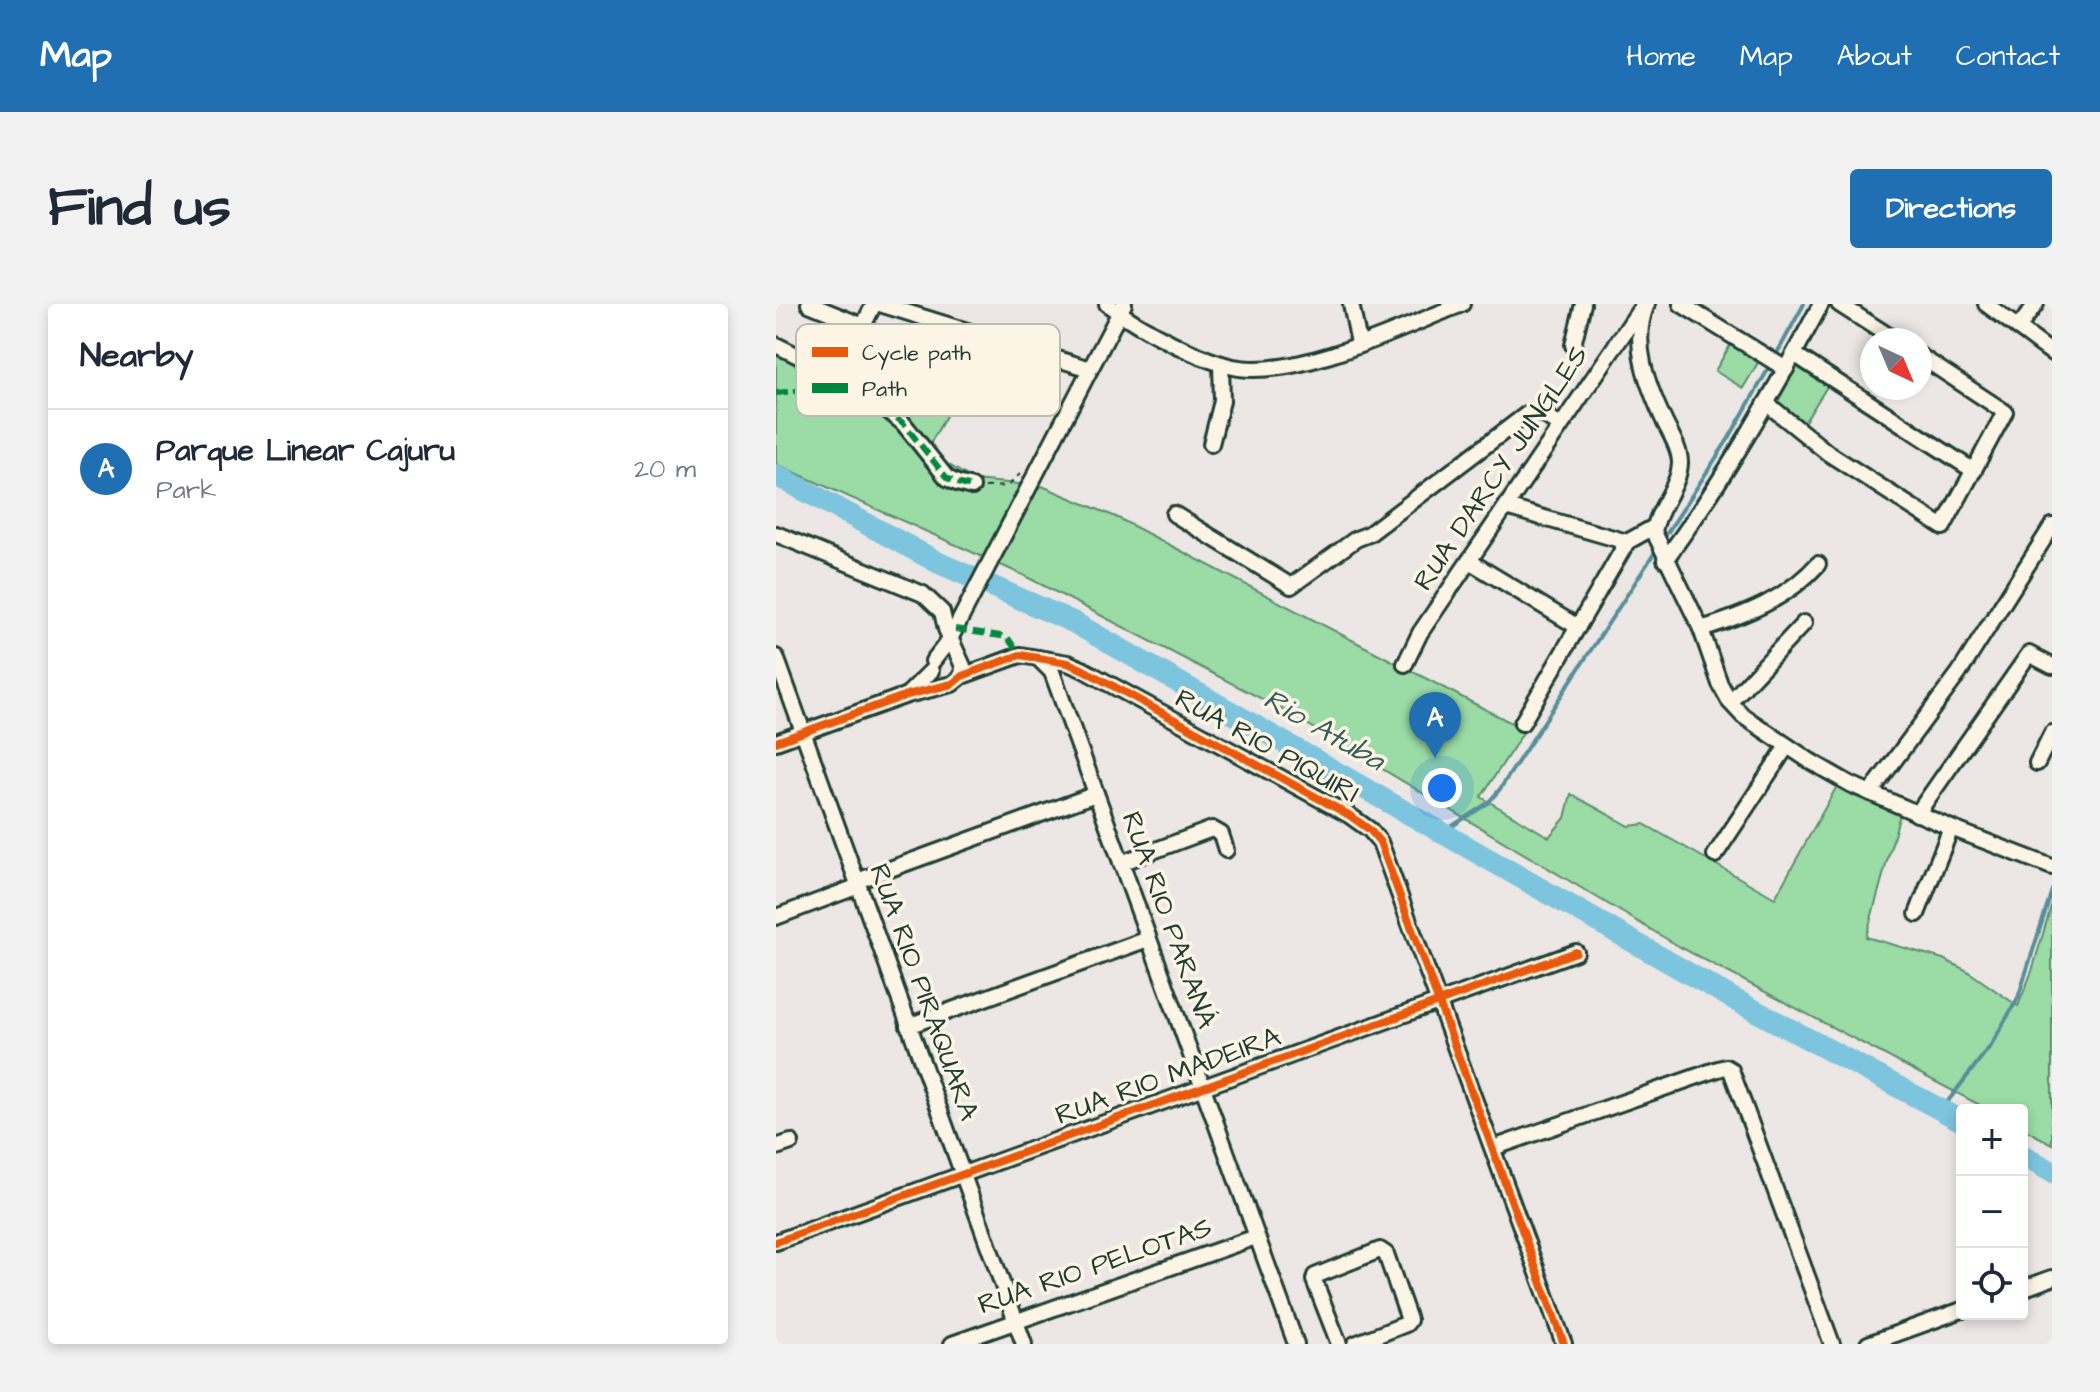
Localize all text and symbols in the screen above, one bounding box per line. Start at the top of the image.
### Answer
text: Map [40,30,112,82]
text: Home [1626,37,1696,76]
text: Map [1740,37,1793,76]
text: About [1837,37,1912,76]
text: Contact [1956,37,2060,76]
text: Find us [48,169,231,247]
button: Directions [1850,169,2052,248]
legend [796,324,1060,416]
north arrow [1860,328,1932,400]
text: Nearby [80,332,194,380]
text: Cycle path [862,338,971,370]
street label: RUA DARCY JUNGLES [1404,338,1598,598]
text: Path [862,374,907,405]
text: Parque Linear Cajuru [156,430,455,472]
text: A [98,451,114,487]
text: 20 m [634,451,696,487]
text: Park [156,472,216,508]
water label: Rio Atuba [1256,678,1394,782]
street label: RUA RIO PIQUIRI [1168,679,1366,813]
pin: A [1409,692,1461,758]
your location [1422,768,1462,808]
street label: RUA RIO PARANÁ [1112,806,1226,1034]
street label: RUA RIO PIRAQUARA [859,858,989,1126]
street label: RUA RIO MADEIRA [1050,1017,1286,1135]
map controls [1956,1104,2028,1320]
button: + [1956,1104,2028,1176]
button: − [1956,1176,2028,1248]
street label: RUA RIO PELOTAS [973,1208,1217,1324]
button: locate [1956,1248,2028,1320]

